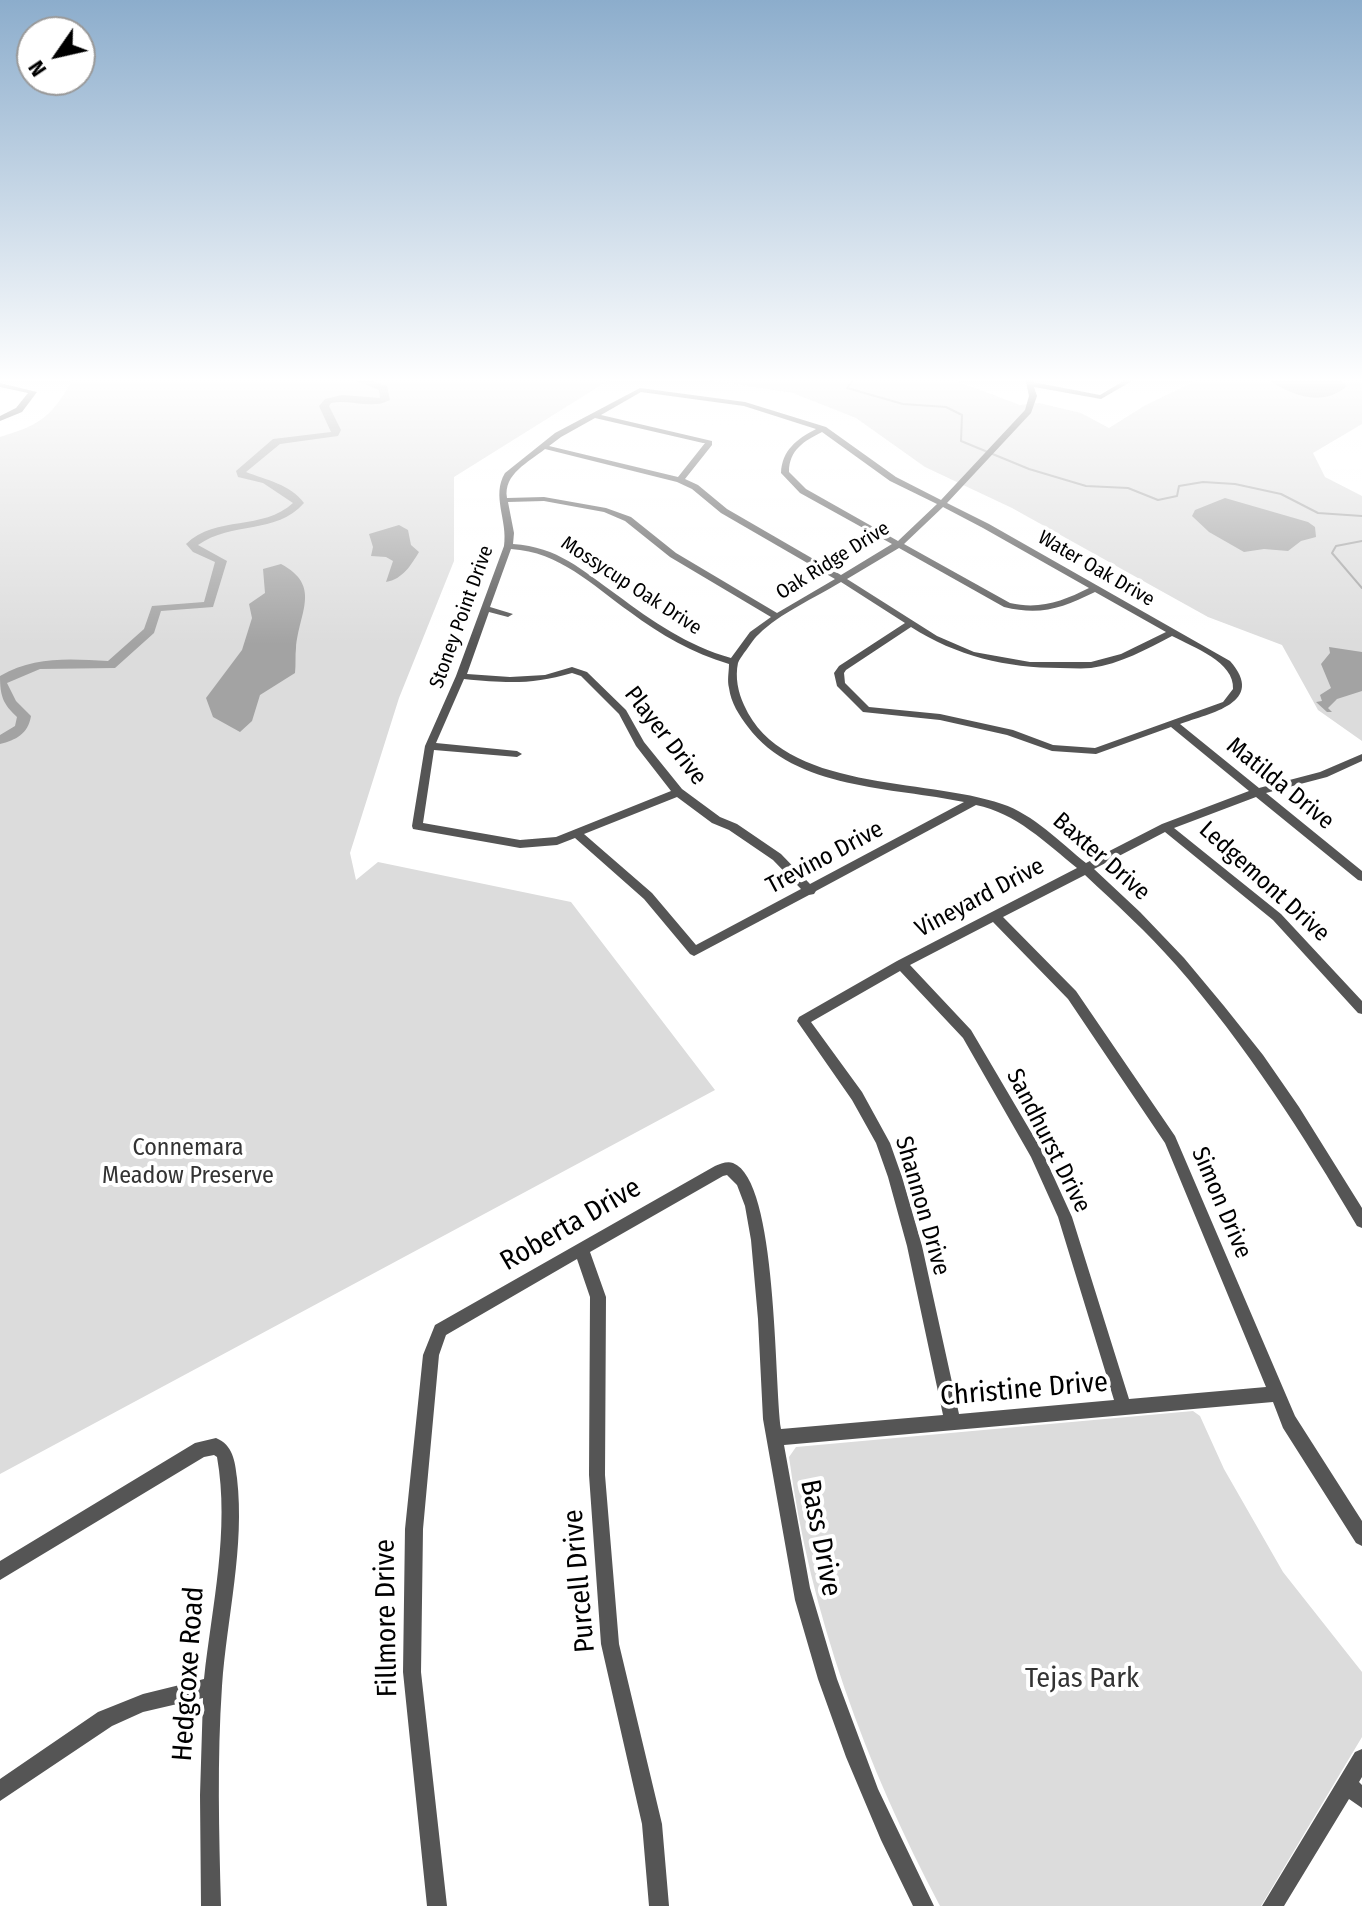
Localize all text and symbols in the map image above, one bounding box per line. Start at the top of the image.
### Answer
north arrow [16,16,96,96]
text: N [22,56,52,82]
street label: Oak Ridge Drive [772,517,894,605]
street label: Water Oak Drive [1033,526,1159,612]
street label: Mossycup Oak Drive [556,532,706,640]
street label: Stoney Point Drive [425,542,499,692]
street label: Player Drive [618,681,712,791]
street label: Matilda Drive [1220,732,1340,836]
street label: Baxter Drive [1046,807,1156,907]
street label: Trevino Drive [762,815,888,901]
street label: Ledgemont Drive [1193,816,1335,948]
street label: Vineyard Drive [911,852,1049,944]
street label: Sandhurst Drive [1000,1065,1096,1217]
street label: Shannon Drive [888,1133,956,1279]
park label: Connemara Meadow Preserve [102,1134,274,1190]
street label: Simon Drive [1185,1143,1257,1263]
street label: Roberta Drive [495,1171,647,1279]
street label: Christine Drive [939,1366,1109,1414]
street label: Bass Drive [792,1477,848,1599]
street label: Purcell Drive [557,1508,603,1654]
street label: Fillmore Drive [369,1539,405,1697]
street label: Hedgcoxe Road [166,1586,212,1762]
park label: Tejas Park [1025,1662,1139,1696]

